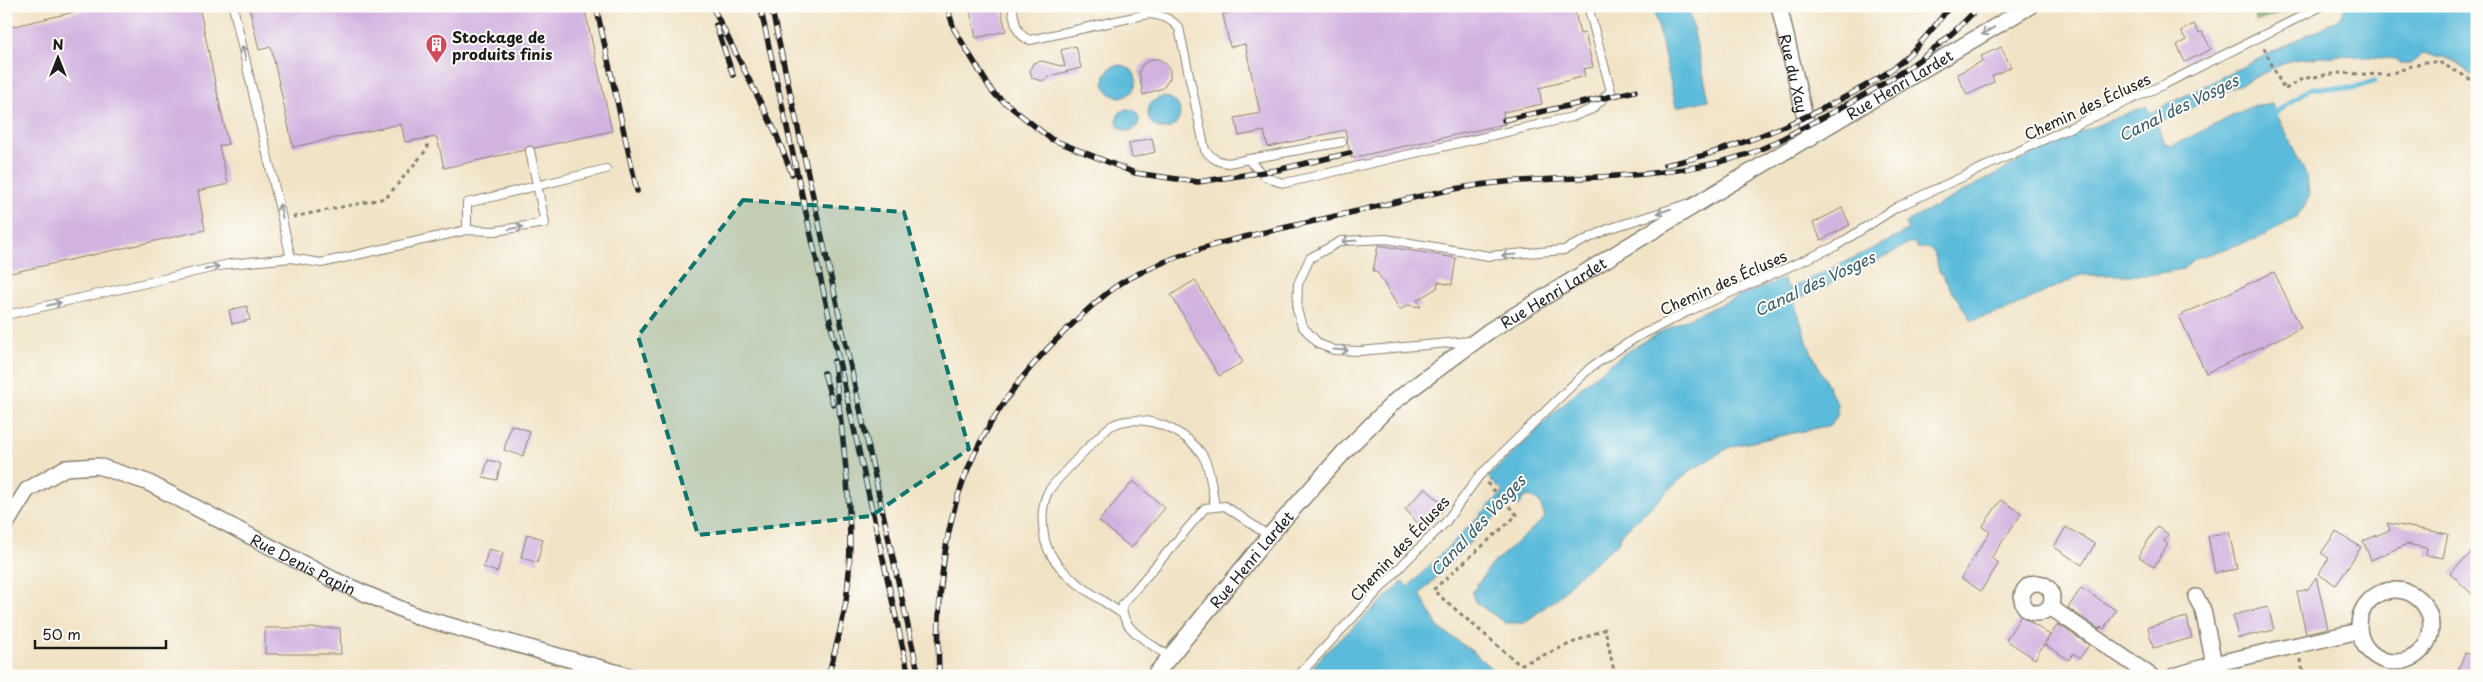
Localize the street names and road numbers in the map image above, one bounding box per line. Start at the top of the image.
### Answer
street label: Rue du Xay [1774,31,1815,115]
street label: Rue Henri Lardet [1841,43,1957,124]
street label: Chemin des Écluses [2020,67,2154,145]
street label: Chemin des Écluses [1656,244,1790,320]
street label: Rue Henri Lardet [1495,251,1610,333]
street label: Chemin des Écluses [1344,490,1454,606]
street label: Rue Henri Lardet [1203,505,1298,612]
street label: Rue Denis Papin [247,527,360,600]

